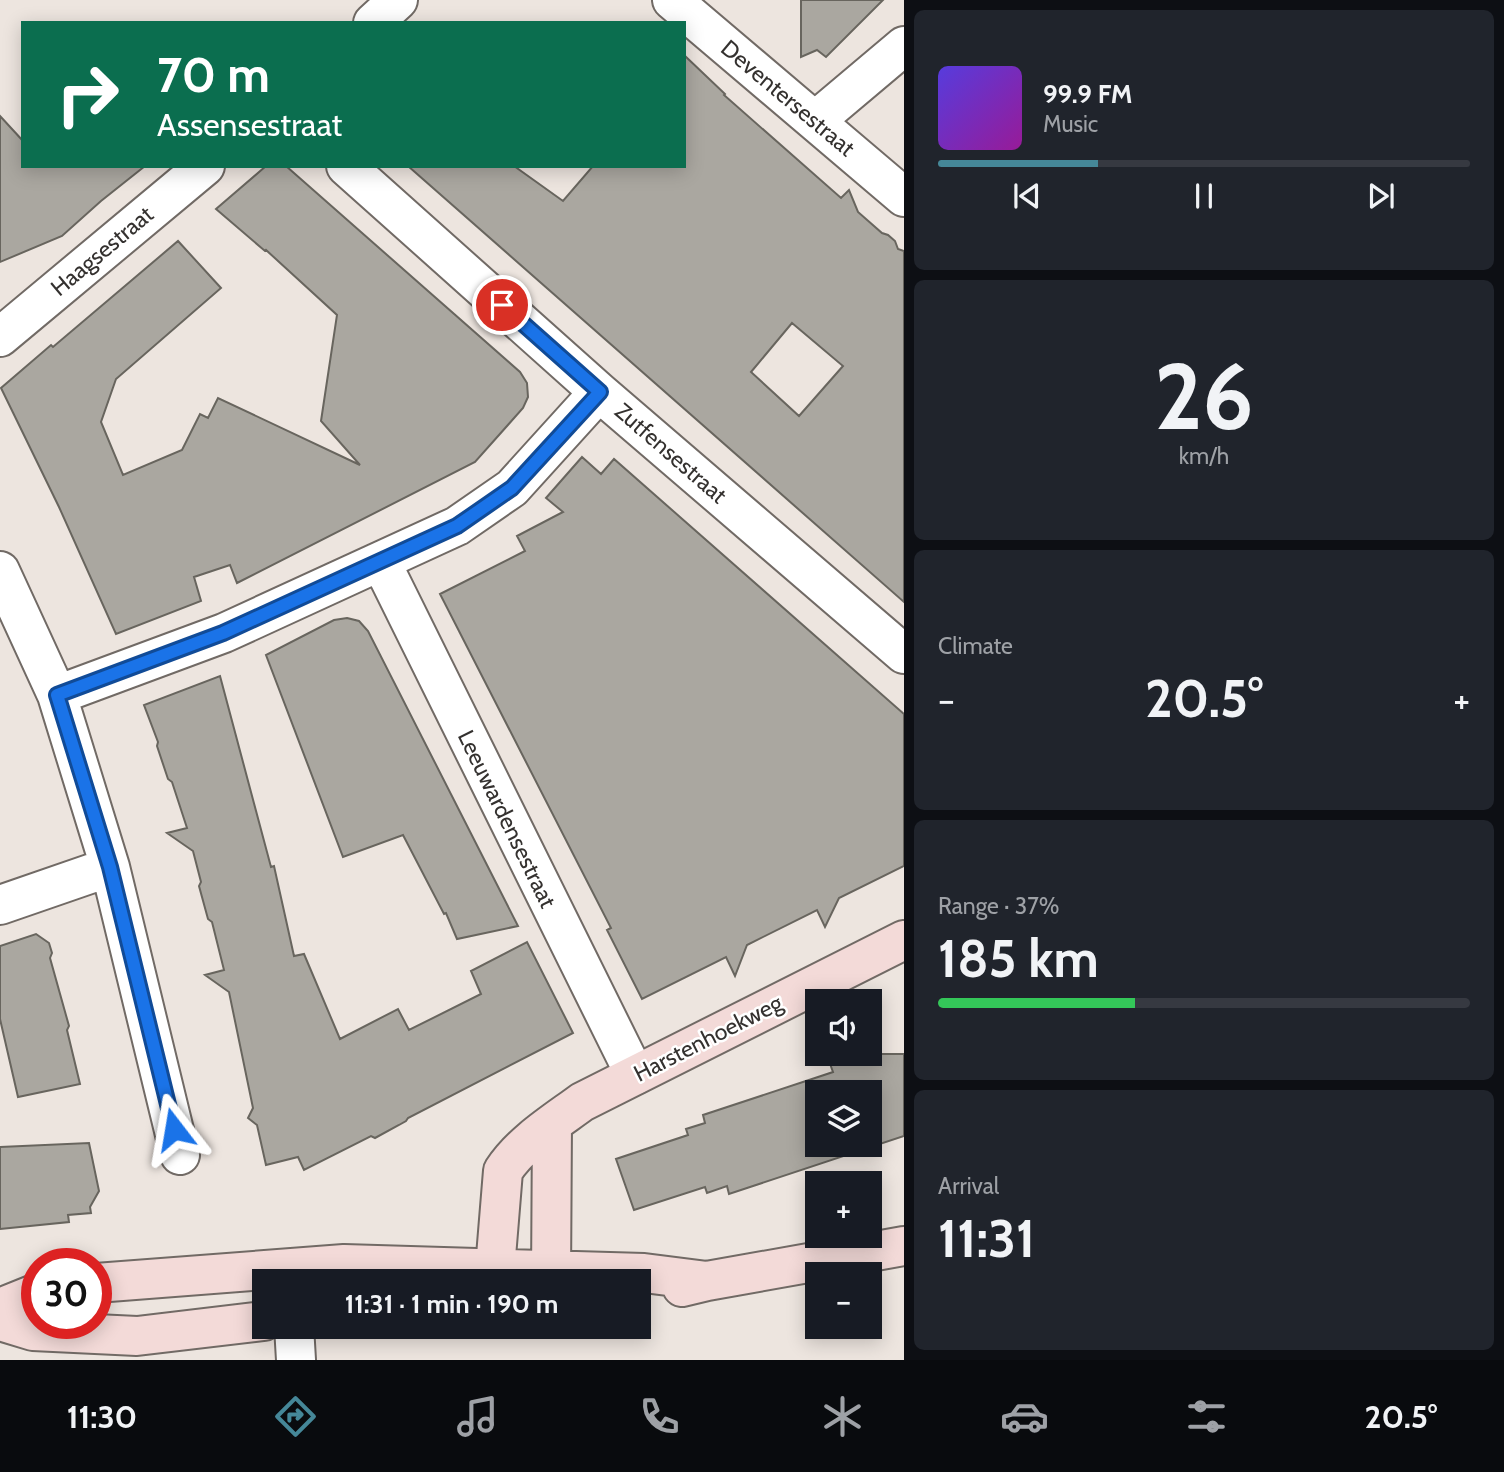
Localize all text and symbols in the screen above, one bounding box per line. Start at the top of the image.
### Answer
street label: Deventersestraat [715,34,861,162]
text: 70 m [157,45,270,104]
icon: right [42,49,133,140]
text: 99.9 FM [1043,78,1133,110]
text: Assensestraat [157,105,342,144]
text: Music [1043,110,1098,138]
icon: previous [1008,177,1046,215]
icon: pause [1185,177,1223,215]
icon: next [1362,177,1400,215]
street label: Haagsestraat [45,200,159,302]
pin [472,275,532,335]
icon: arrive [483,286,521,324]
text: 26 [1154,341,1254,452]
street label: Zutfensestraat [609,397,733,509]
text: km/h [1179,442,1229,470]
text: Climate [938,632,1013,660]
text: 20.5° [1145,667,1263,730]
text: − [938,676,955,723]
text: + [1453,676,1470,723]
street label: Leeuwardensestraat [452,726,562,913]
text: Range · 37% [938,892,1059,920]
text: 185 km [938,927,1099,990]
street label: Harstenhoekweg [629,988,788,1088]
map controls [805,989,882,1339]
button: sound [805,989,882,1066]
button: layers [805,1080,882,1157]
position arrow [137,1092,211,1166]
button: + [805,1171,882,1248]
text: Arrival [938,1172,999,1200]
text: 11:31 [938,1207,1035,1270]
speed limit sign: 30 [21,1248,112,1339]
button: − [805,1262,882,1339]
text: 11:31 · 1 min · 190 m [345,1288,558,1320]
icon: directions [271,1392,320,1441]
icon: music [453,1392,502,1441]
icon: phone [635,1392,684,1441]
icon: climate [818,1392,867,1441]
icon: car [1000,1392,1049,1441]
icon: filters [1182,1392,1231,1441]
text: 11:30 [67,1397,137,1436]
text: 20.5° [1365,1397,1437,1436]

